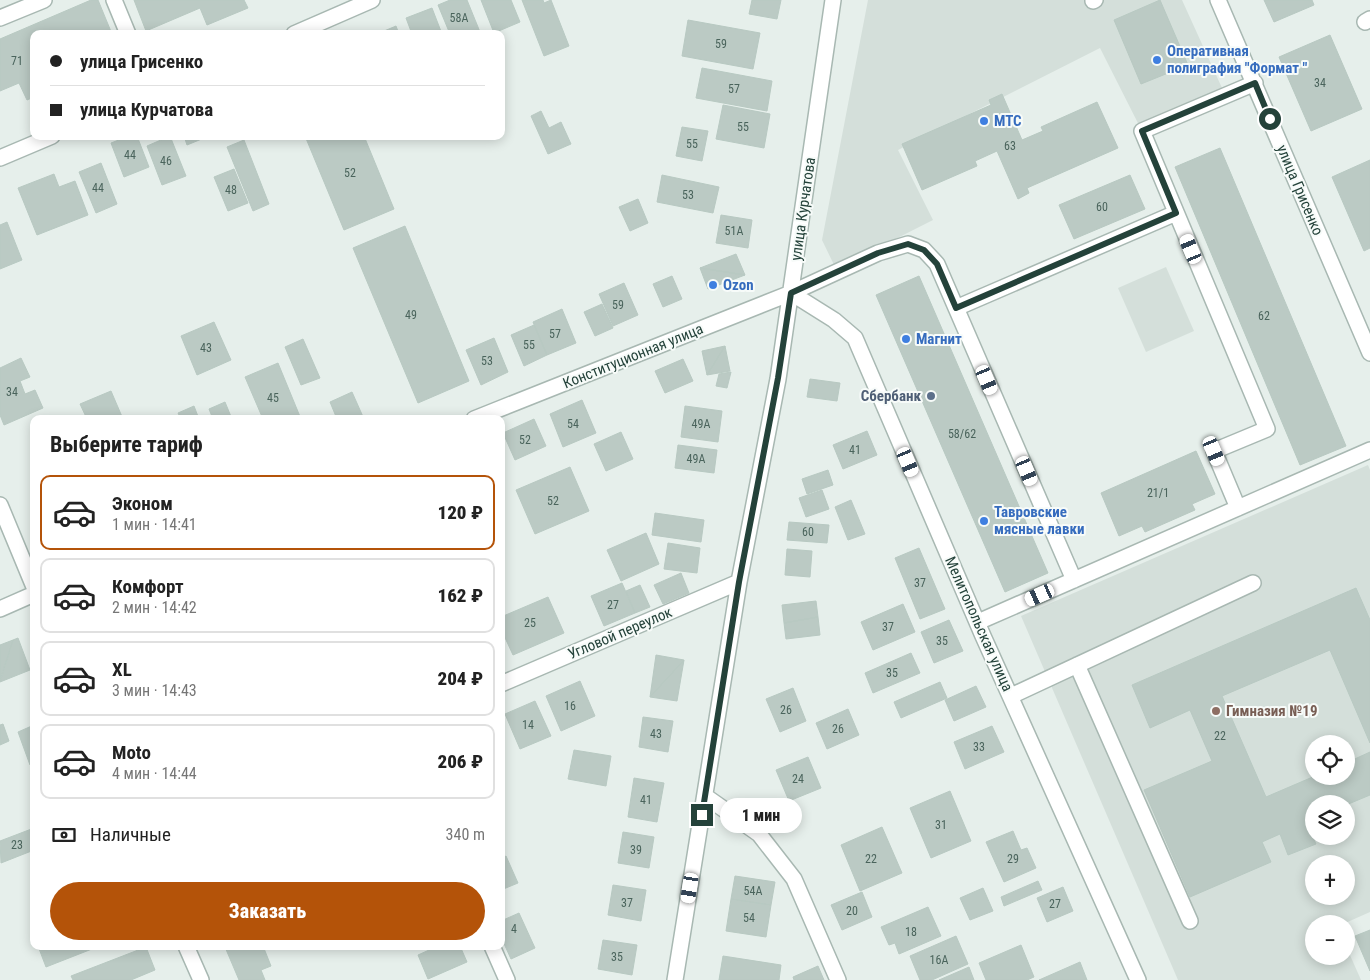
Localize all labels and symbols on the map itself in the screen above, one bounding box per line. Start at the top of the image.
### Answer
house number: 58А [450,11,468,25]
house number: 59 [715,37,727,51]
place label: Оперативная полиграфия "Формат " [1167,42,1307,77]
house number: 71 [11,54,23,68]
marker: Оперативная полиграфия "Формат " [1151,54,1163,66]
house number: 34 [1314,76,1326,90]
house number: 57 [728,82,740,96]
route start [1259,108,1281,130]
place label: МТС [994,112,1022,130]
marker: МТС [978,115,990,127]
house number: 55 [737,120,749,134]
house number: 55 [686,137,698,151]
house number: 63 [1004,139,1016,153]
street label: улица Грисенко [1273,142,1327,238]
house number: 44 [124,148,136,162]
house number: 46 [160,154,172,168]
street label: улица Курчатова [787,156,819,262]
house number: 52 [344,166,356,180]
house number: 44 [92,181,104,195]
house number: 48 [225,183,237,197]
house number: 53 [682,188,694,202]
house number: 60 [1096,200,1108,214]
house number: 51А [725,224,743,238]
car [1178,232,1203,266]
place label: Ozon [723,276,754,294]
marker: Ozon [707,279,719,291]
house number: 59 [612,298,624,312]
house number: 49 [405,308,417,322]
house number: 62 [1258,309,1270,323]
street label: Конституционная улица [560,320,706,392]
house number: 57 [549,327,561,341]
place label: Магнит [916,330,962,348]
marker: Магнит [900,333,912,345]
house number: 55 [523,338,535,352]
house number: 43 [200,341,212,355]
house number: 53 [481,354,493,368]
car [974,363,999,397]
house number: 34 [6,385,18,399]
place label: Сбербанк [861,387,921,405]
marker: Сбербанк [925,390,937,402]
house number: 45 [267,391,279,405]
house number: 54 [567,417,579,431]
house number: 49А [692,417,710,431]
house number: 58/62 [948,427,976,441]
house number: 52 [519,433,531,447]
car [1201,434,1226,468]
house number: 41 [849,443,861,457]
car [895,445,920,479]
house number: 49А [687,452,705,466]
car [1014,454,1039,488]
house number: 21/1 [1147,486,1169,500]
house number: 52 [547,494,559,508]
place label: Тавровские мясные лавки [994,503,1084,538]
marker: Тавровские мясные лавки [978,515,990,527]
house number: 60 [802,525,814,539]
street label: Мелитопольская улица [941,554,1017,694]
house number: 37 [914,576,926,590]
car [1023,582,1056,608]
house number: 27 [607,598,619,612]
street label: Угловой переулок [565,603,675,663]
house number: 25 [524,616,536,630]
house number: 37 [882,620,894,634]
house number: 35 [936,634,948,648]
house number: 35 [886,666,898,680]
house number: 16 [564,699,576,713]
place label: Гимназия №19 [1226,702,1317,720]
house number: 26 [780,703,792,717]
marker: Гимназия №19 [1210,705,1222,717]
house number: 14 [522,718,534,732]
house number: 26 [832,722,844,736]
house number: 43 [650,727,662,741]
house number: 22 [1214,729,1226,743]
house number: 33 [973,740,985,754]
house number: 24 [792,772,804,786]
house number: 41 [640,793,652,807]
callout: 1 мин [720,798,802,832]
route end [691,804,713,826]
house number: 31 [935,818,947,832]
house number: 23 [11,838,23,852]
house number: 39 [630,843,642,857]
house number: 22 [865,852,877,866]
house number: 29 [1007,852,1019,866]
car [680,872,699,904]
house number: 54А [744,884,762,898]
house number: 37 [621,896,633,910]
house number: 27 [1049,897,1061,911]
house number: 20 [846,904,858,918]
house number: 54 [743,911,755,925]
house number: 4 [511,922,517,936]
house number: 18 [905,925,917,939]
house number: 35 [611,950,623,964]
house number: 16А [930,953,948,967]

